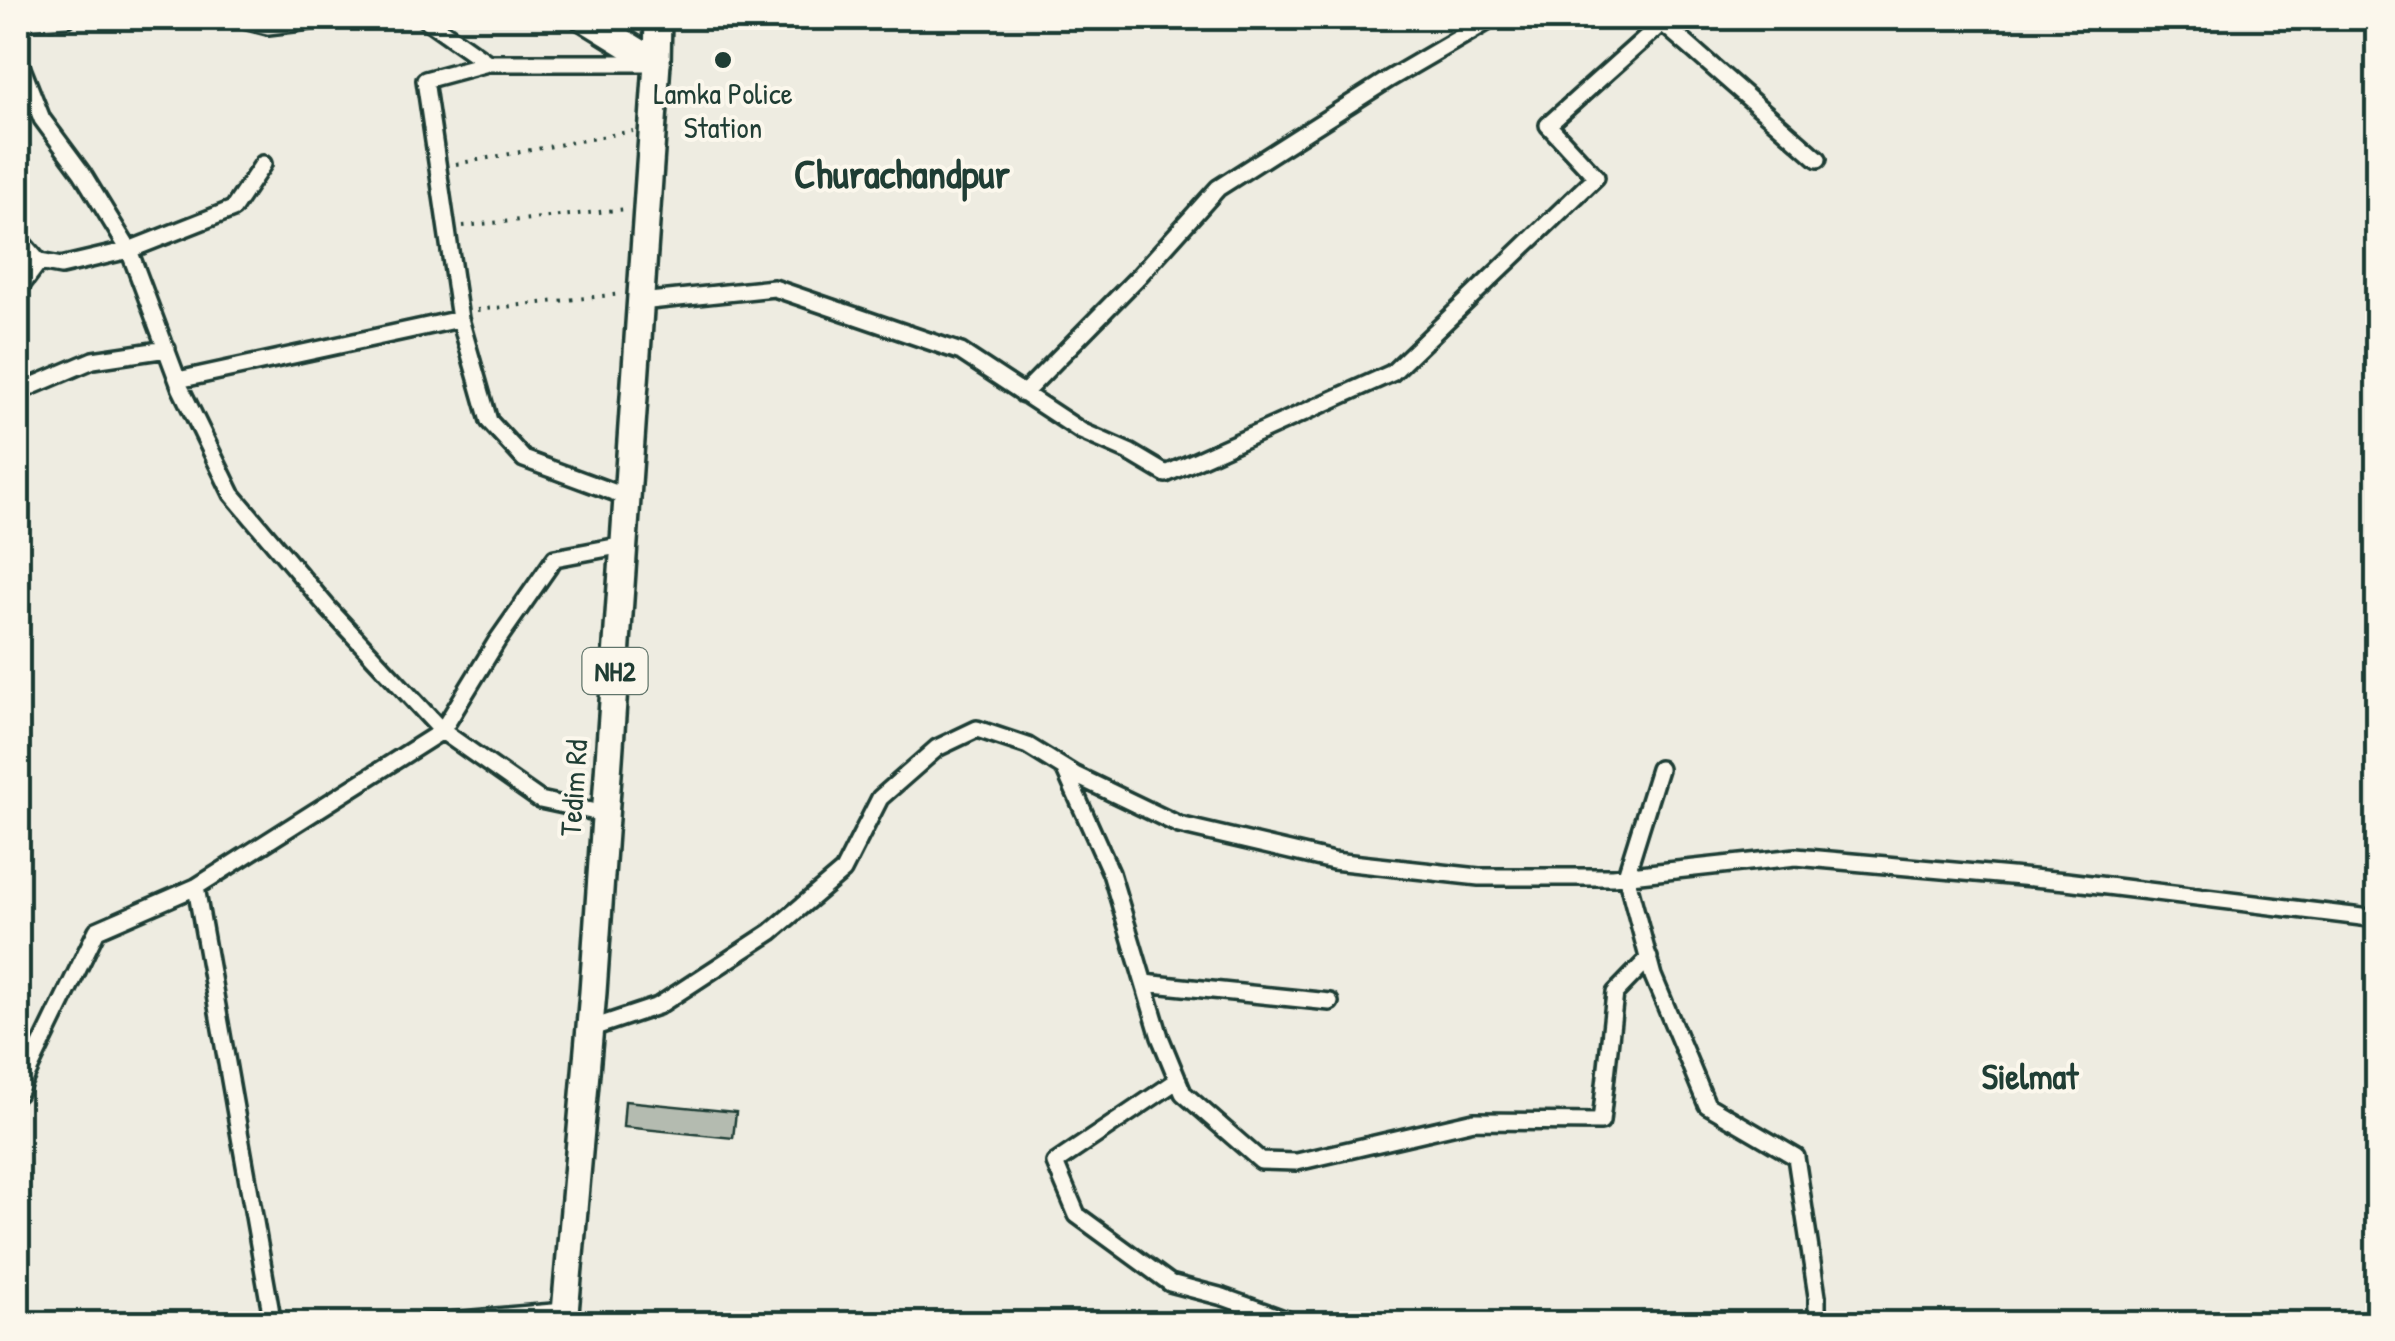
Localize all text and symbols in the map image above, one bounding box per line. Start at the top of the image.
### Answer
marker: Lamka Police Station [712,49,734,71]
place label: Lamka Police Station [653,73,793,147]
district label: Churachandpur [794,146,1011,202]
road number: NH2 [582,648,648,694]
street label: Tedim Rd [550,738,596,838]
district label: Sielmat [1982,1053,2079,1100]

